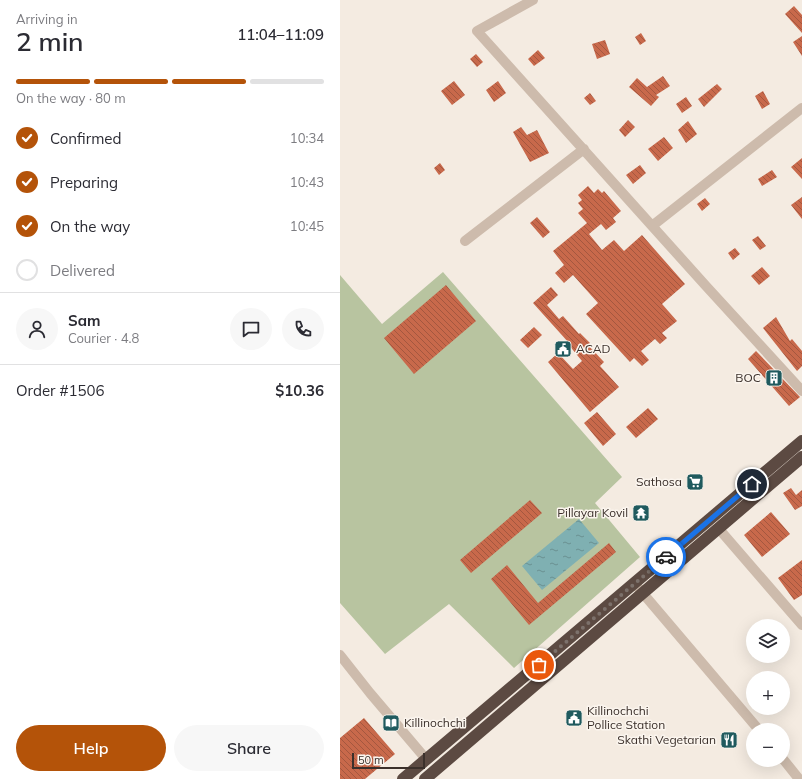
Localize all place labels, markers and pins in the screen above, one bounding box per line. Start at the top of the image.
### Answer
public building icon: ACAD [553,339,573,359]
place label: ACAD [576,341,610,356]
building icon: BOC [764,368,784,388]
place label: BOC [735,370,761,385]
pin [735,467,769,501]
supermarket icon: Sathosa [685,472,705,492]
place label: Sathosa [636,474,682,489]
temple icon: Pillayar Kovil [631,503,651,523]
place label: Pillayar Kovil [557,505,628,520]
pin [522,648,556,682]
place label: Killinochchi Pollice Station [587,703,665,732]
public building icon: Killinochchi Pollice Station [564,708,584,728]
library icon: Killinochchi [381,713,401,733]
place label: Killinochchi [404,715,466,730]
restaurant icon: Skathi Vegetarian [719,730,739,750]
place label: Skathi Vegetarian [617,732,716,747]

